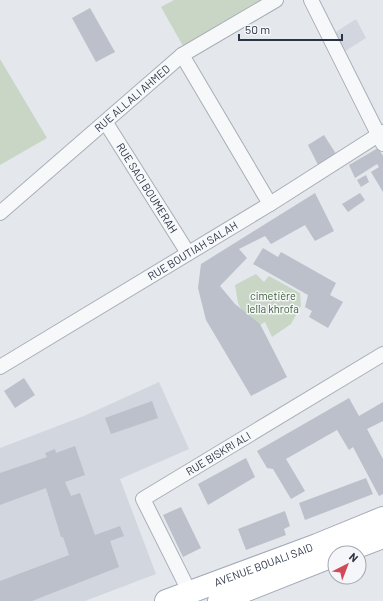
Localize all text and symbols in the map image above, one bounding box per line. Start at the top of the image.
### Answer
scale bar [239,16,342,42]
text: 50 m [245,22,270,36]
street label: RUE ALLALI AHMED [91,62,172,134]
street label: RUE SACI BOUMERAH [114,140,181,235]
street label: RUE BOUTIAH SALAH [145,218,240,282]
park label: cimetière lella khrofa [247,289,299,315]
street label: RUE BISKRI ALI [183,429,253,478]
street label: AVENUE BOUALI SAID [212,540,315,589]
north arrow [327,545,367,585]
text: N [347,550,361,564]

